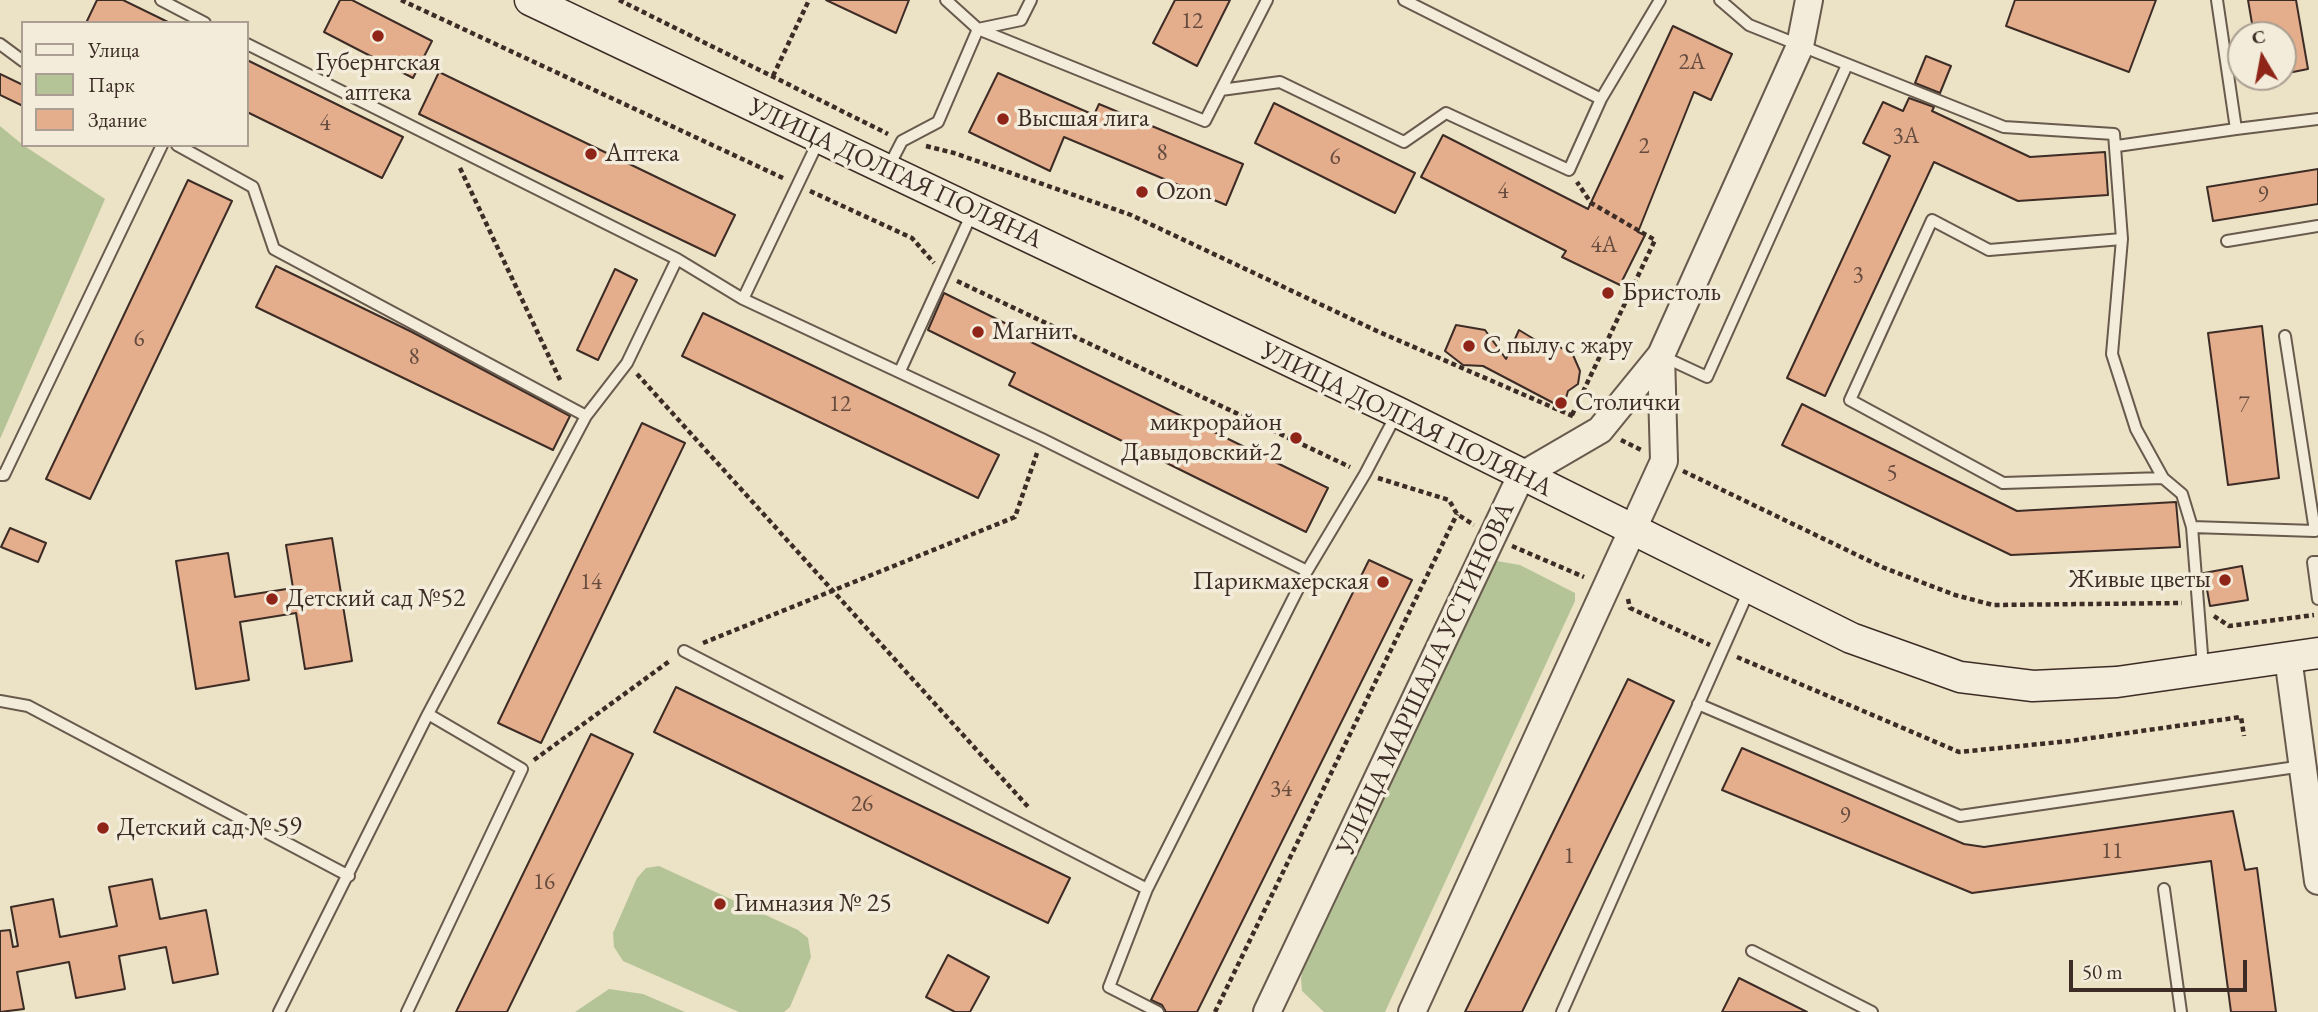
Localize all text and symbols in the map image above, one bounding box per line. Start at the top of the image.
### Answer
house number: 12 [1181,8,1203,36]
legend [21,21,248,147]
north arrow [2227,21,2297,91]
text: С [2250,23,2267,50]
marker: Губернгская аптека [370,28,386,44]
text: Улица [88,36,140,63]
place label: Губернгская аптека [316,47,440,108]
house number: 2А [1679,49,1705,77]
text: Парк [88,71,135,98]
street label: УЛИЦА ДОЛГАЯ ПОЛЯНА [743,92,1047,256]
place label: Высшая лига [1017,103,1149,135]
text: Здание [88,106,147,133]
house number: 4 [319,110,331,138]
marker: Высшая лига [995,111,1011,127]
house number: 3А [1893,123,1919,151]
house number: 2 [1638,133,1650,161]
place label: Аптека [605,138,679,170]
house number: 8 [1156,140,1168,168]
house number: 6 [1329,144,1341,172]
marker: Аптека [583,146,599,162]
place label: Ozon [1156,176,1212,208]
house number: 4 [1497,178,1509,206]
house number: 9 [2257,182,2269,210]
marker: Ozon [1134,184,1150,200]
house number: 4А [1591,232,1617,260]
house number: 3 [1852,262,1864,290]
place label: Бристоль [1622,277,1721,309]
marker: Бристоль [1600,285,1616,301]
place label: Магнит [992,316,1072,348]
marker: Магнит [970,324,986,340]
house number: 6 [133,326,145,354]
place label: C пылу с жару [1483,330,1633,362]
street label: УЛИЦА ДОЛГАЯ ПОЛЯНА [1255,336,1557,504]
marker: C пылу с жару [1461,338,1477,354]
house number: 8 [408,344,420,372]
place label: Столички [1575,387,1680,419]
house number: 12 [829,391,851,419]
house number: 7 [2238,392,2250,420]
marker: Столички [1553,395,1569,411]
place label: микрорайон Давыдовский-2 [1121,407,1282,468]
marker: микрорайон Давыдовский-2 [1288,430,1304,446]
house number: 5 [1886,460,1898,488]
street label: УЛИЦА МАРШАЛА УСТИНОВА [1330,497,1522,861]
place label: Живые цветы [2068,564,2211,596]
place label: Парикмахерская [1192,566,1369,598]
house number: 14 [580,569,602,597]
marker: Живые цветы [2217,572,2233,588]
marker: Парикмахерская [1375,574,1391,590]
place label: Детский сад №52 [286,583,466,615]
marker: Детский сад №52 [264,591,280,607]
house number: 34 [1270,776,1292,804]
house number: 26 [851,791,873,819]
house number: 9 [1839,803,1851,831]
place label: Детский сад № 59 [117,812,302,844]
marker: Детский сад № 59 [95,820,111,836]
house number: 11 [2101,838,2123,866]
house number: 1 [1563,843,1575,871]
house number: 16 [533,869,555,897]
place label: Гимназия № 25 [734,888,892,920]
marker: Гимназия № 25 [712,896,728,912]
scale bar [2073,946,2252,990]
text: 50 m [2082,958,2123,985]

